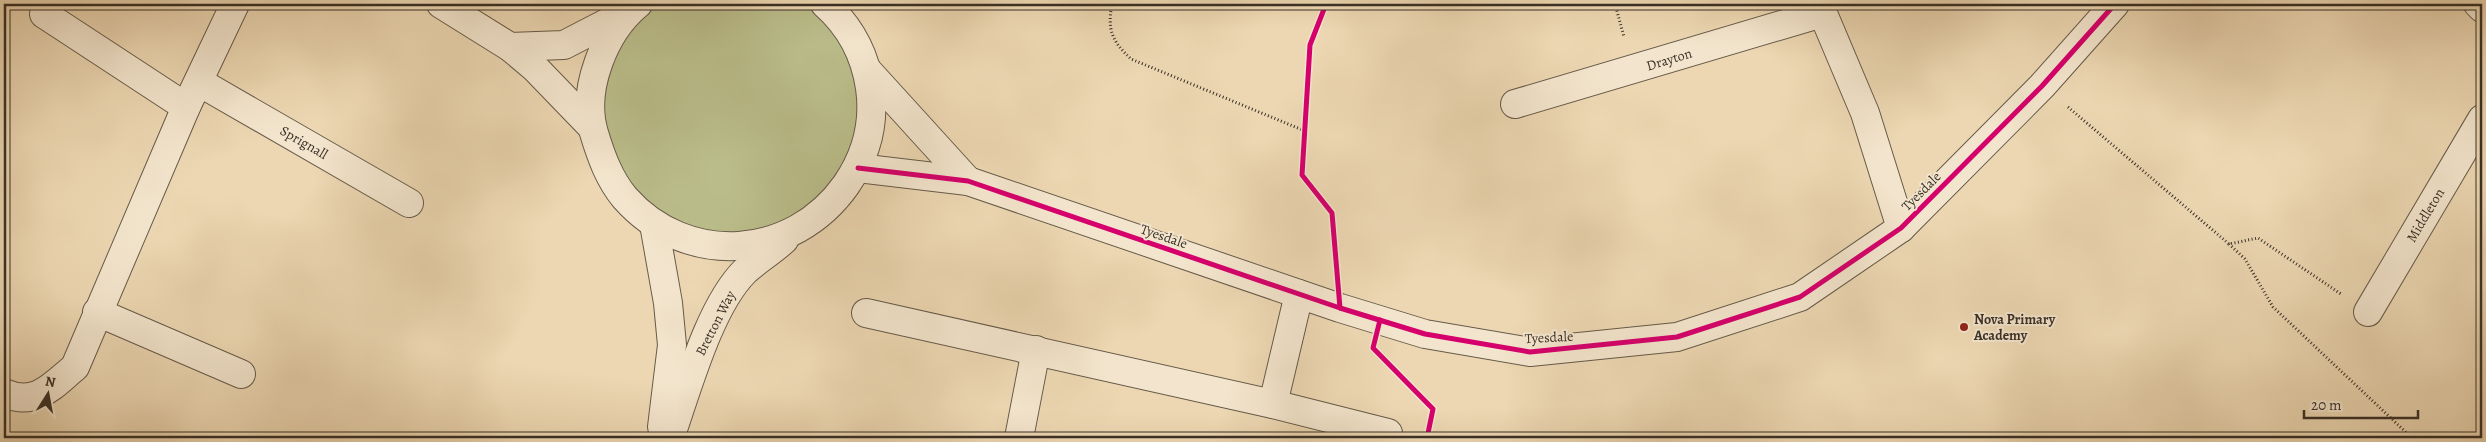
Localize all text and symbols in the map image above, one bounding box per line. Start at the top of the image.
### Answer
street label: Drayton [1644,43,1695,75]
street label: Sprignall [276,121,332,164]
street label: Tyesdale [1897,167,1945,215]
street label: Middleton [2402,185,2449,246]
street label: Tyesdale [1138,220,1190,253]
street label: Bretton Way [691,287,740,359]
place label: Nova Primary Academy [1973,310,2056,345]
marker: Nova Primary Academy [1958,321,1970,333]
street label: Tyesdale [1524,327,1574,348]
north arrow [22,370,72,420]
text: N [44,371,57,392]
scale bar [2304,387,2417,419]
text: 20 m [2311,395,2342,415]

